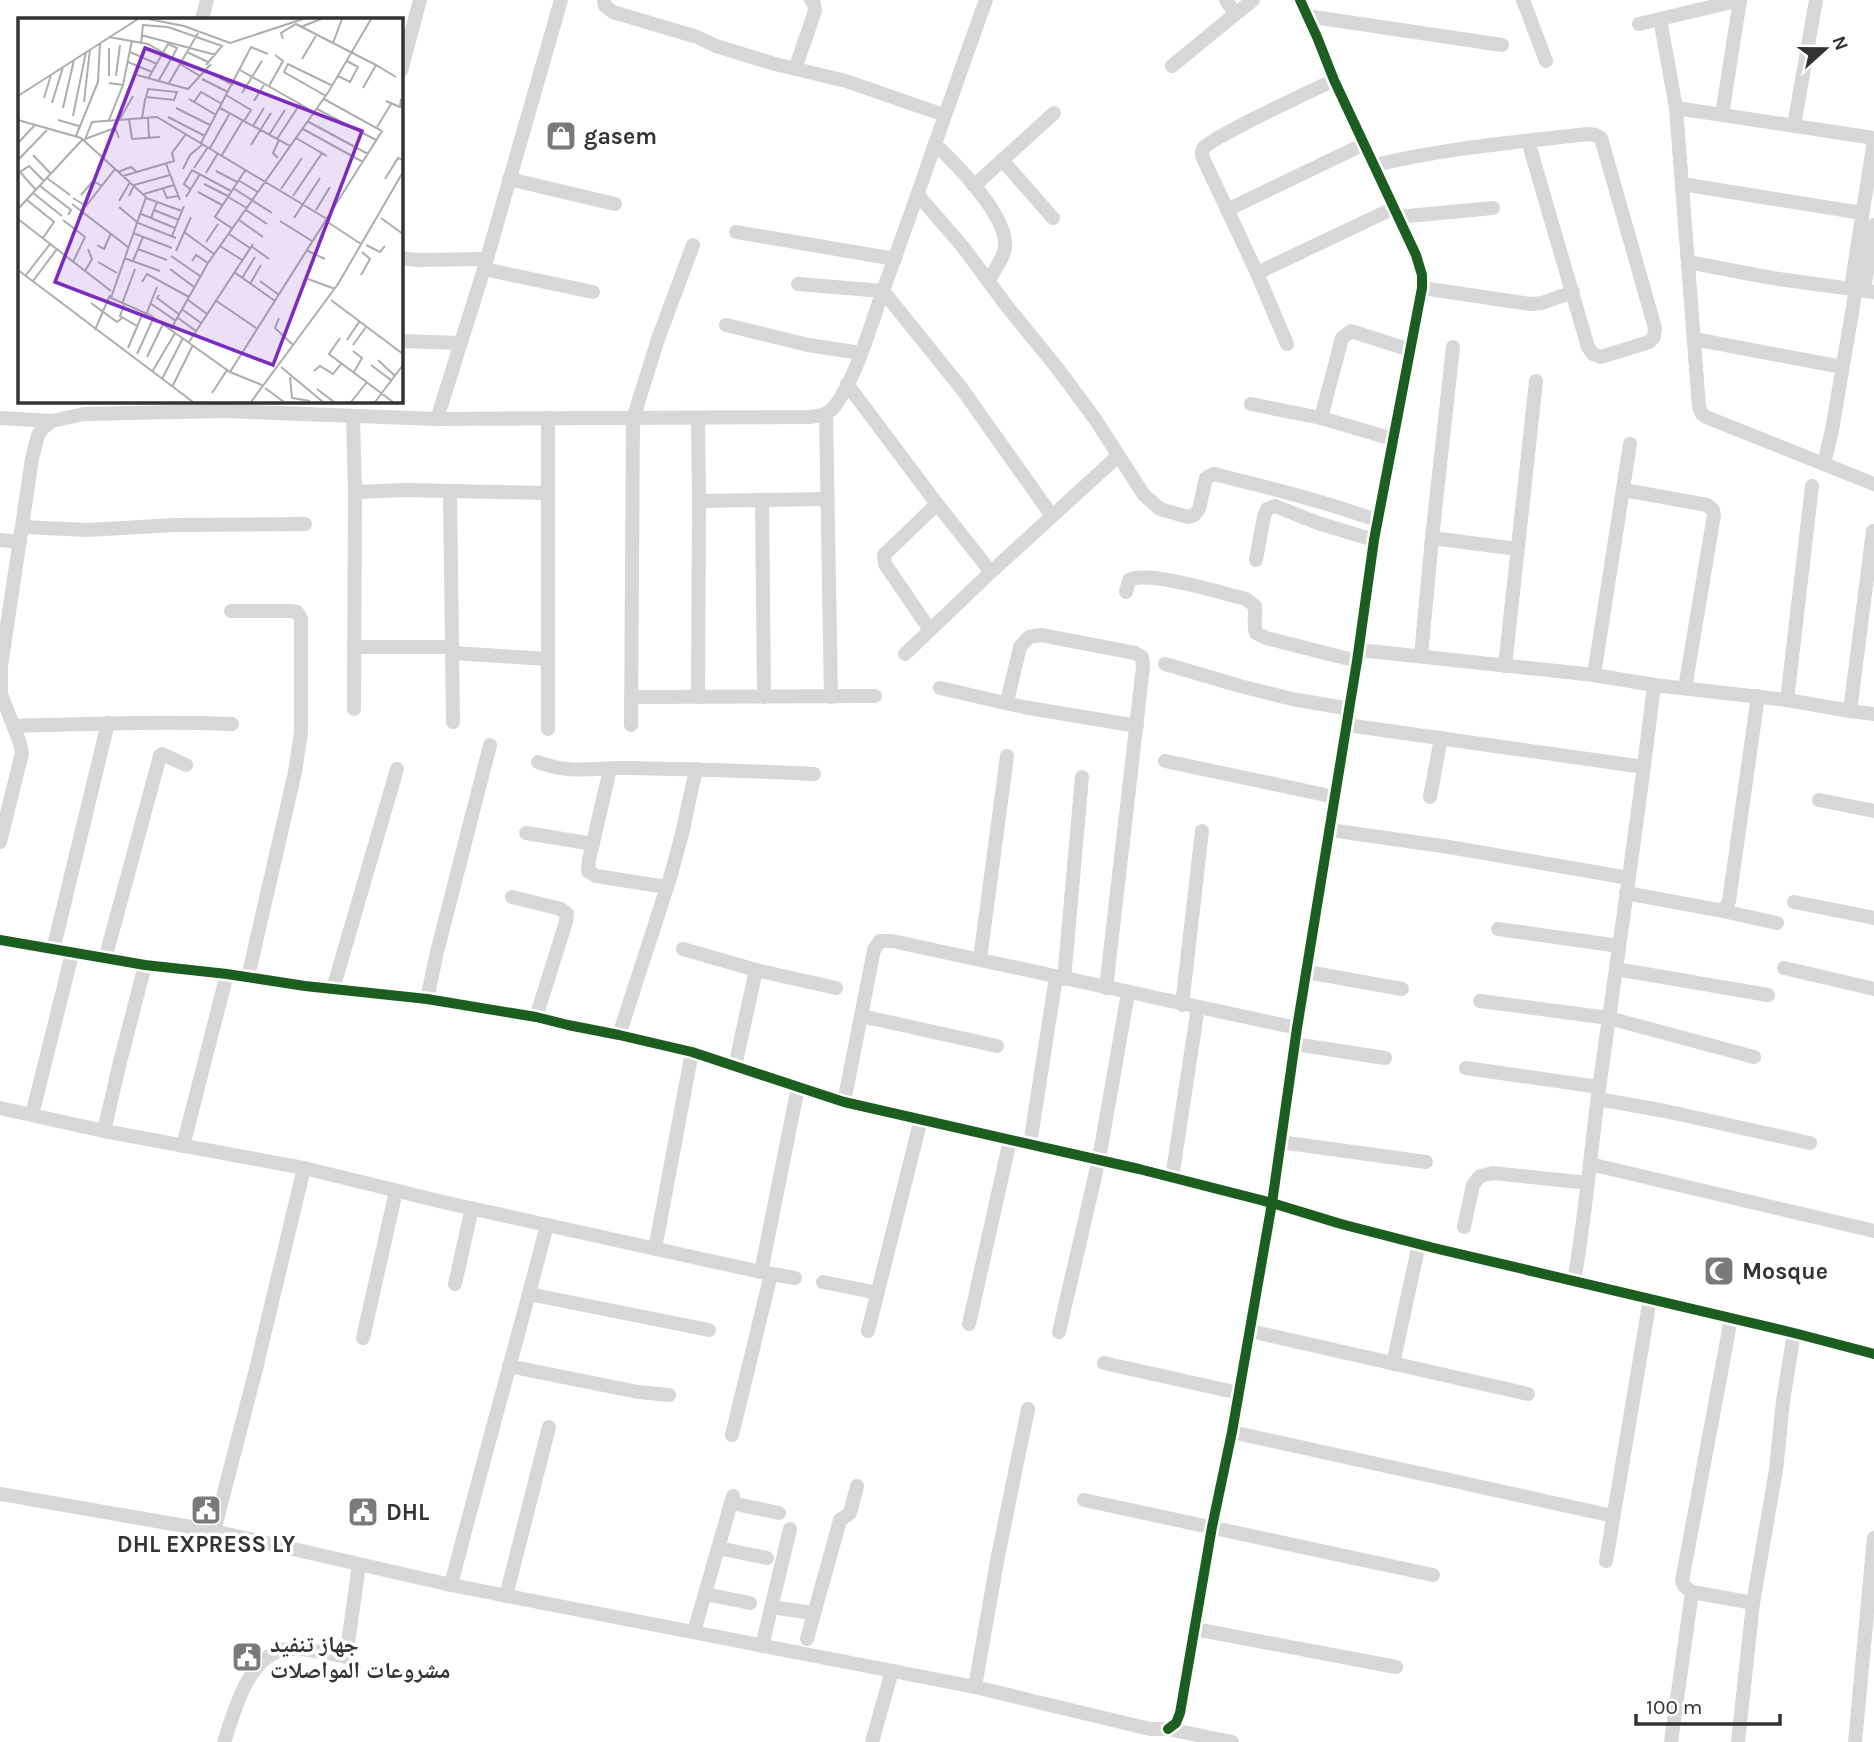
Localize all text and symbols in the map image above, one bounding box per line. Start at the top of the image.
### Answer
north arrow [1790,14,1860,84]
inset map [18,18,402,402]
text: N [1827,33,1853,54]
shop icon: gasem [544,119,578,153]
place label: gasem [584,123,657,150]
mosque icon: Mosque [1702,1254,1736,1288]
place label: Mosque [1742,1258,1828,1285]
public building icon: DHL EXPRESS LY [189,1493,223,1527]
public building icon: DHL [346,1495,380,1529]
place label: DHL [386,1499,429,1526]
place label: DHL EXPRESS LY [117,1531,296,1558]
place label: جهاز تنفيد مشروعات المواصلات [270,1631,450,1684]
public building icon: جهاز تنفيد مشروعات المواصلات [230,1640,264,1674]
scale bar [1636,1682,1780,1726]
text: 100 m [1646,1695,1703,1719]

